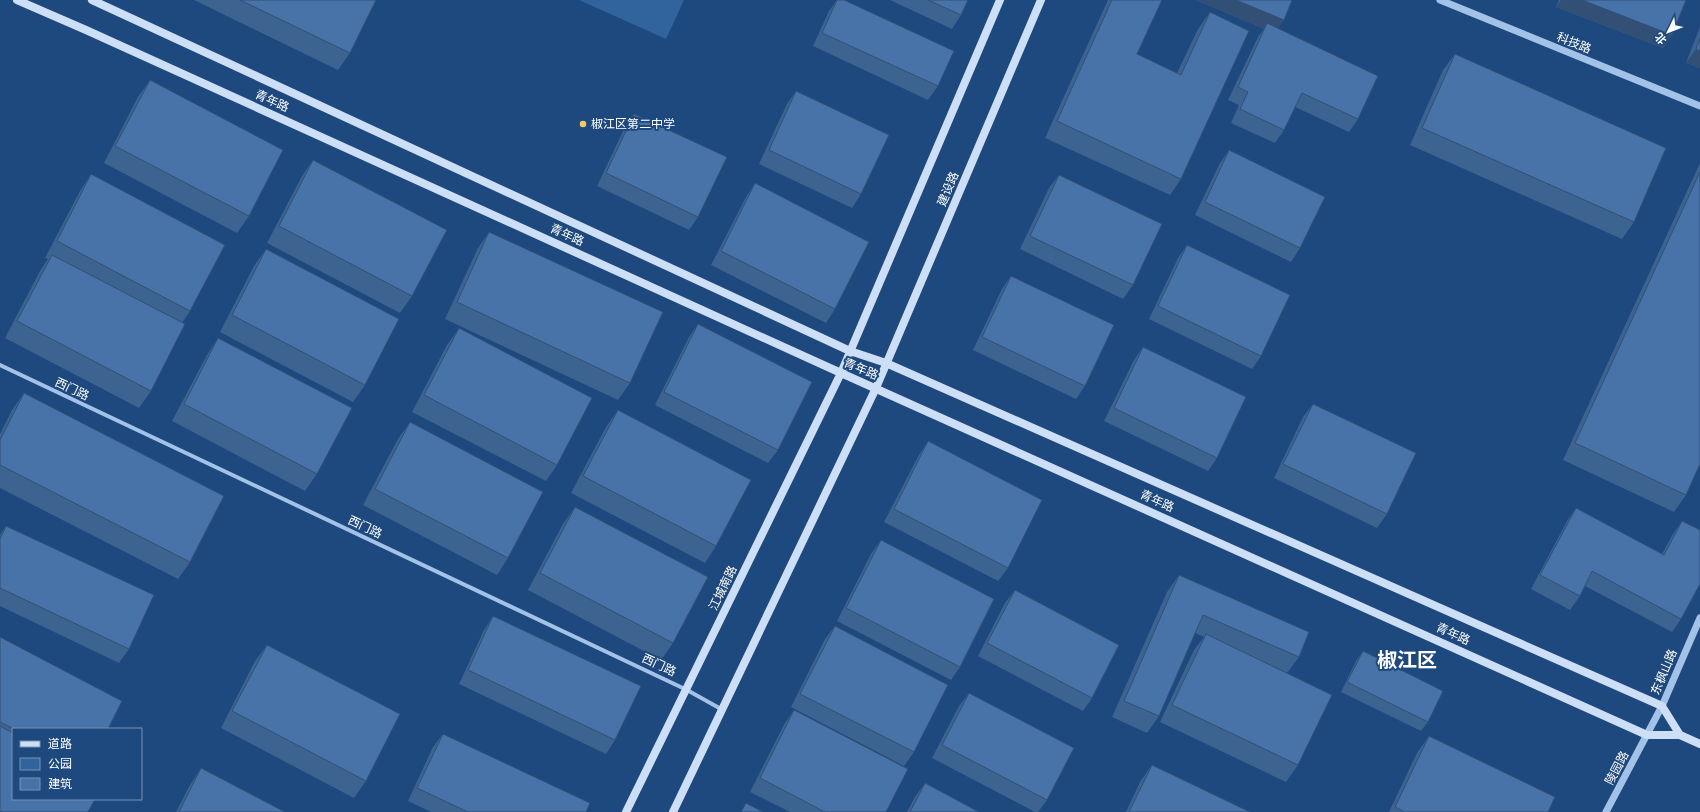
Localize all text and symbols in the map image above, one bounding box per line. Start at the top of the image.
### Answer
north arrow [1648,12,1688,52]
street label: 科技路 [1555,30,1593,55]
text: 北 [1653,31,1669,47]
street label: 青年路 [253,87,291,114]
place label: 椒江区第二中学 [591,117,675,130]
marker: 椒江区第二中学 [578,119,588,129]
street label: 建设路 [935,170,961,208]
street label: 青年路 [548,221,586,248]
street label: 青年路 [842,356,880,382]
street label: 西门路 [53,375,91,402]
street label: 青年路 [1138,487,1176,514]
street label: 西门路 [346,513,384,540]
street label: 江城南路 [706,563,739,612]
street label: 青年路 [1434,620,1472,647]
street label: 东枫山路 [1648,647,1679,696]
district label: 椒江区 [1377,648,1437,671]
street label: 西门路 [640,651,678,678]
legend [12,728,142,800]
text: 道路 [48,737,72,750]
street label: 陵园路 [1602,749,1631,787]
text: 公园 [48,757,72,770]
text: 建筑 [48,777,72,790]

